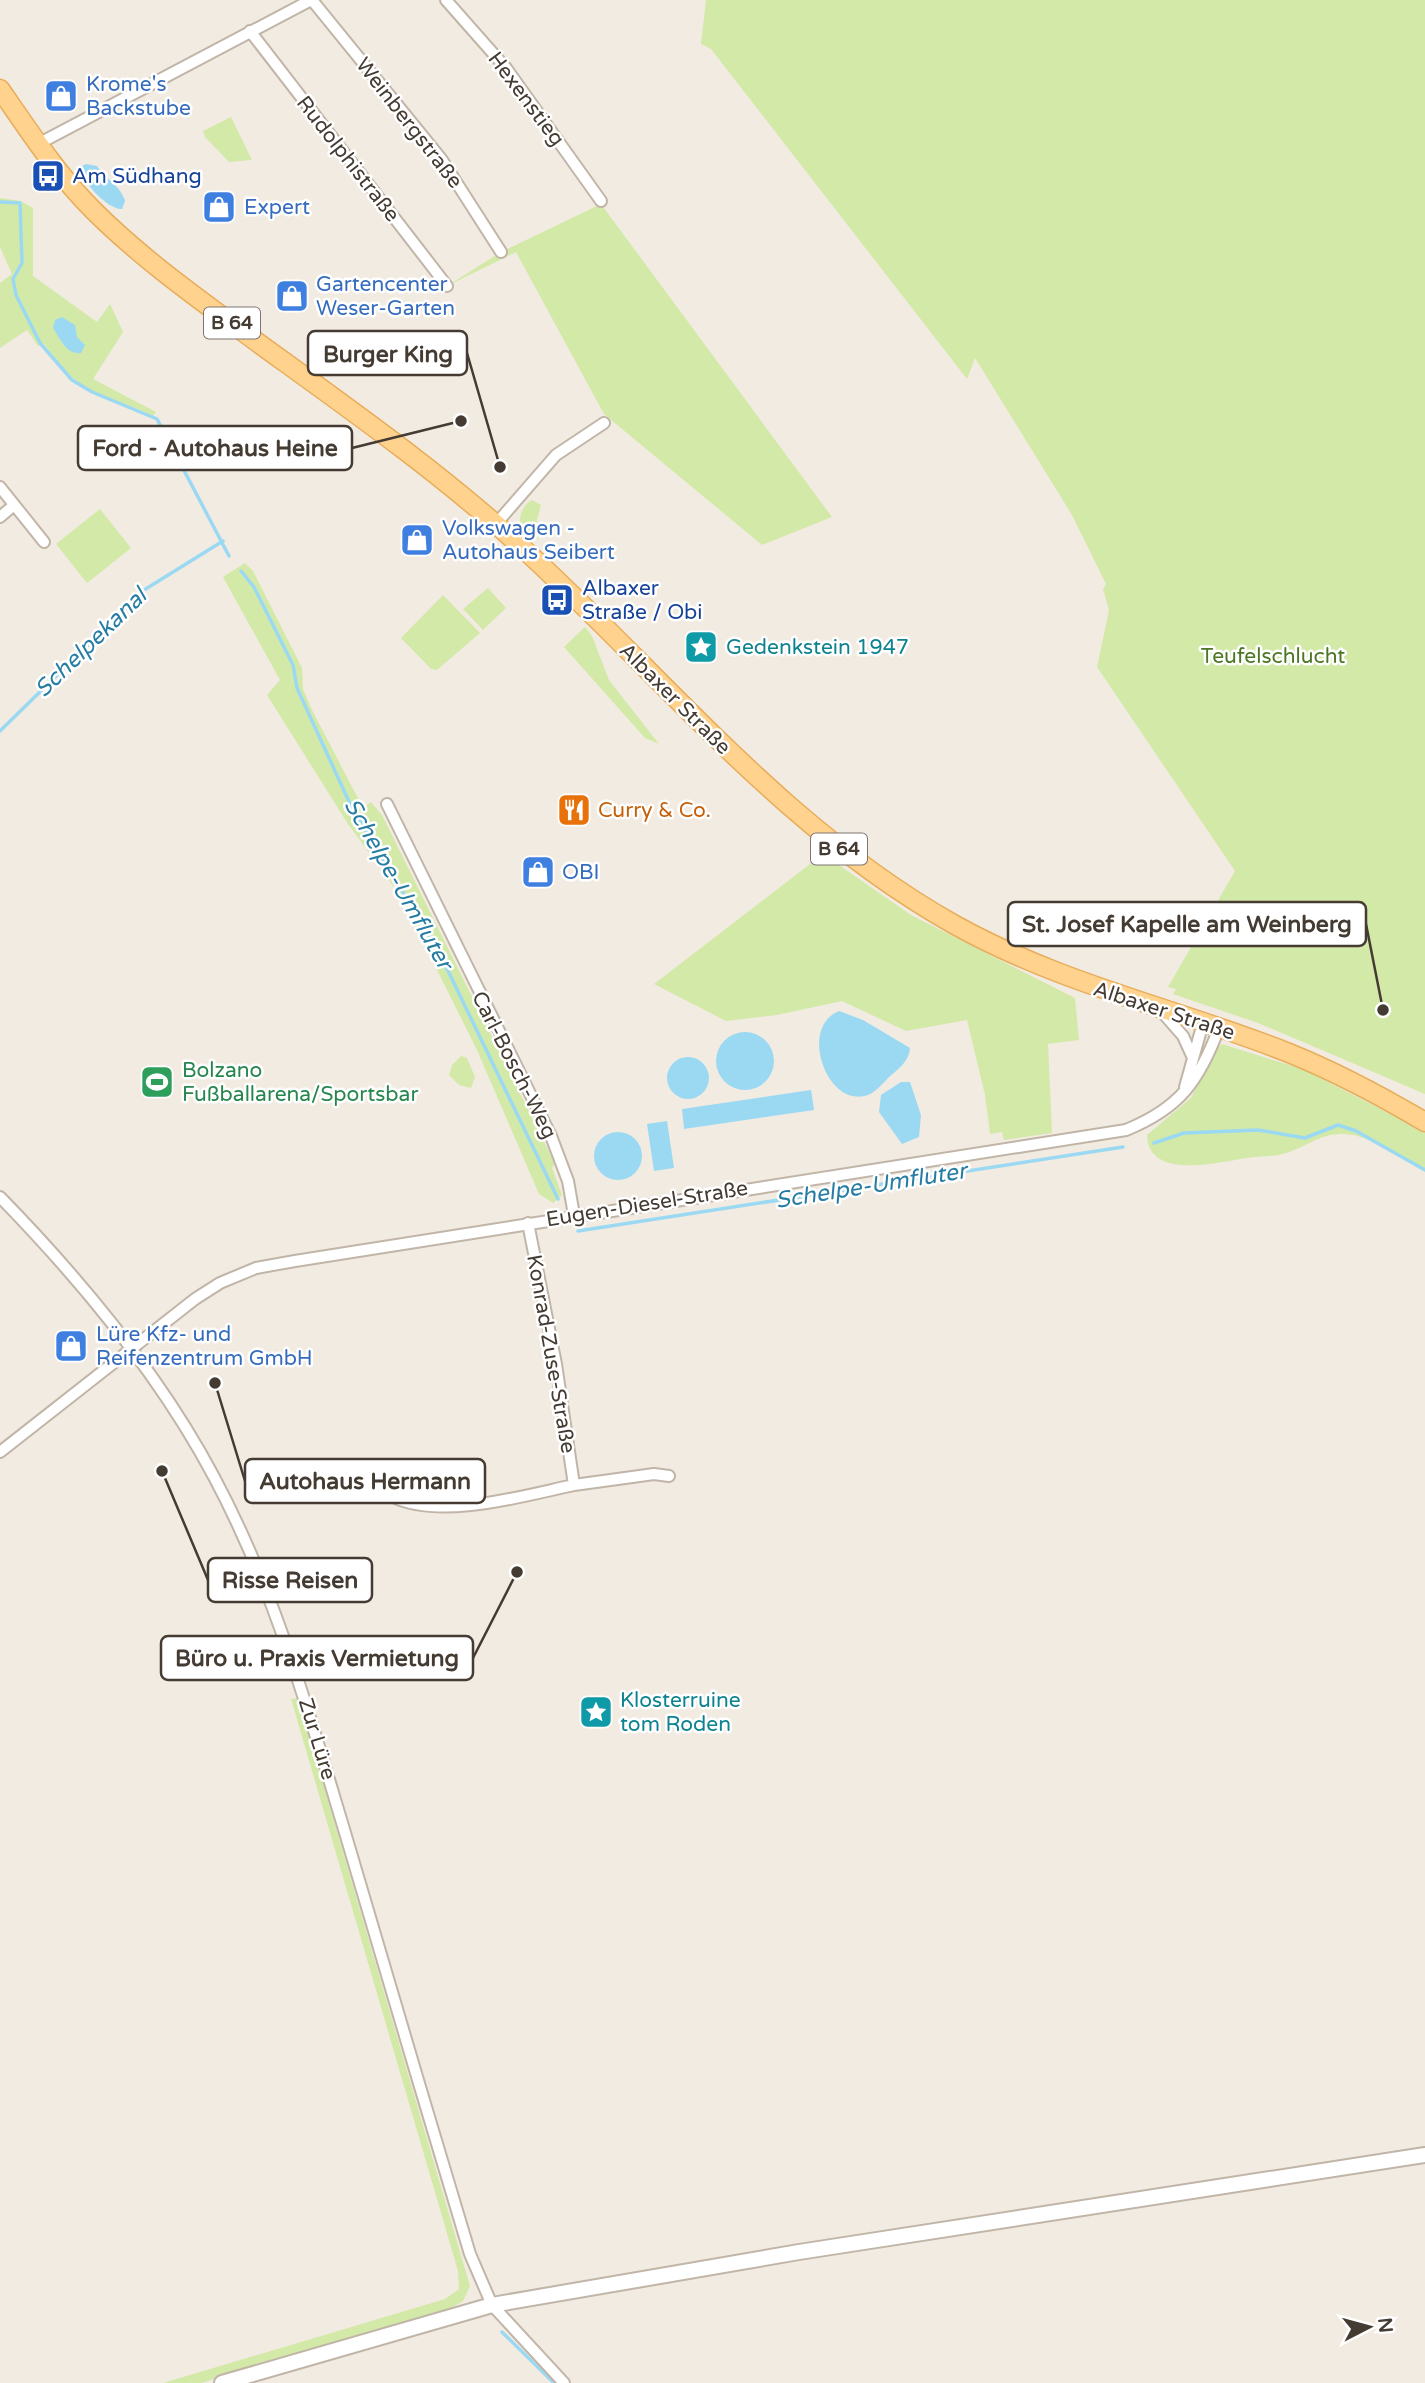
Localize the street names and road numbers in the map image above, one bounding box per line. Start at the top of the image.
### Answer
street label: Hexenstieg [482,47,570,151]
street label: Weinbergstraße [350,53,468,193]
street label: Rudolphistraße [291,91,405,227]
road number: B 64 [204,308,260,338]
street label: Albaxer Straße [614,638,736,760]
road number: B 64 [811,834,867,864]
street label: Albaxer Straße [1090,976,1238,1046]
street label: Carl-Bosch-Weg [466,987,562,1143]
street label: Eugen-Diesel-Straße [544,1176,750,1232]
street label: Konrad-Zuse-Straße [521,1253,581,1455]
street label: Zur Lüre [293,1695,341,1783]

